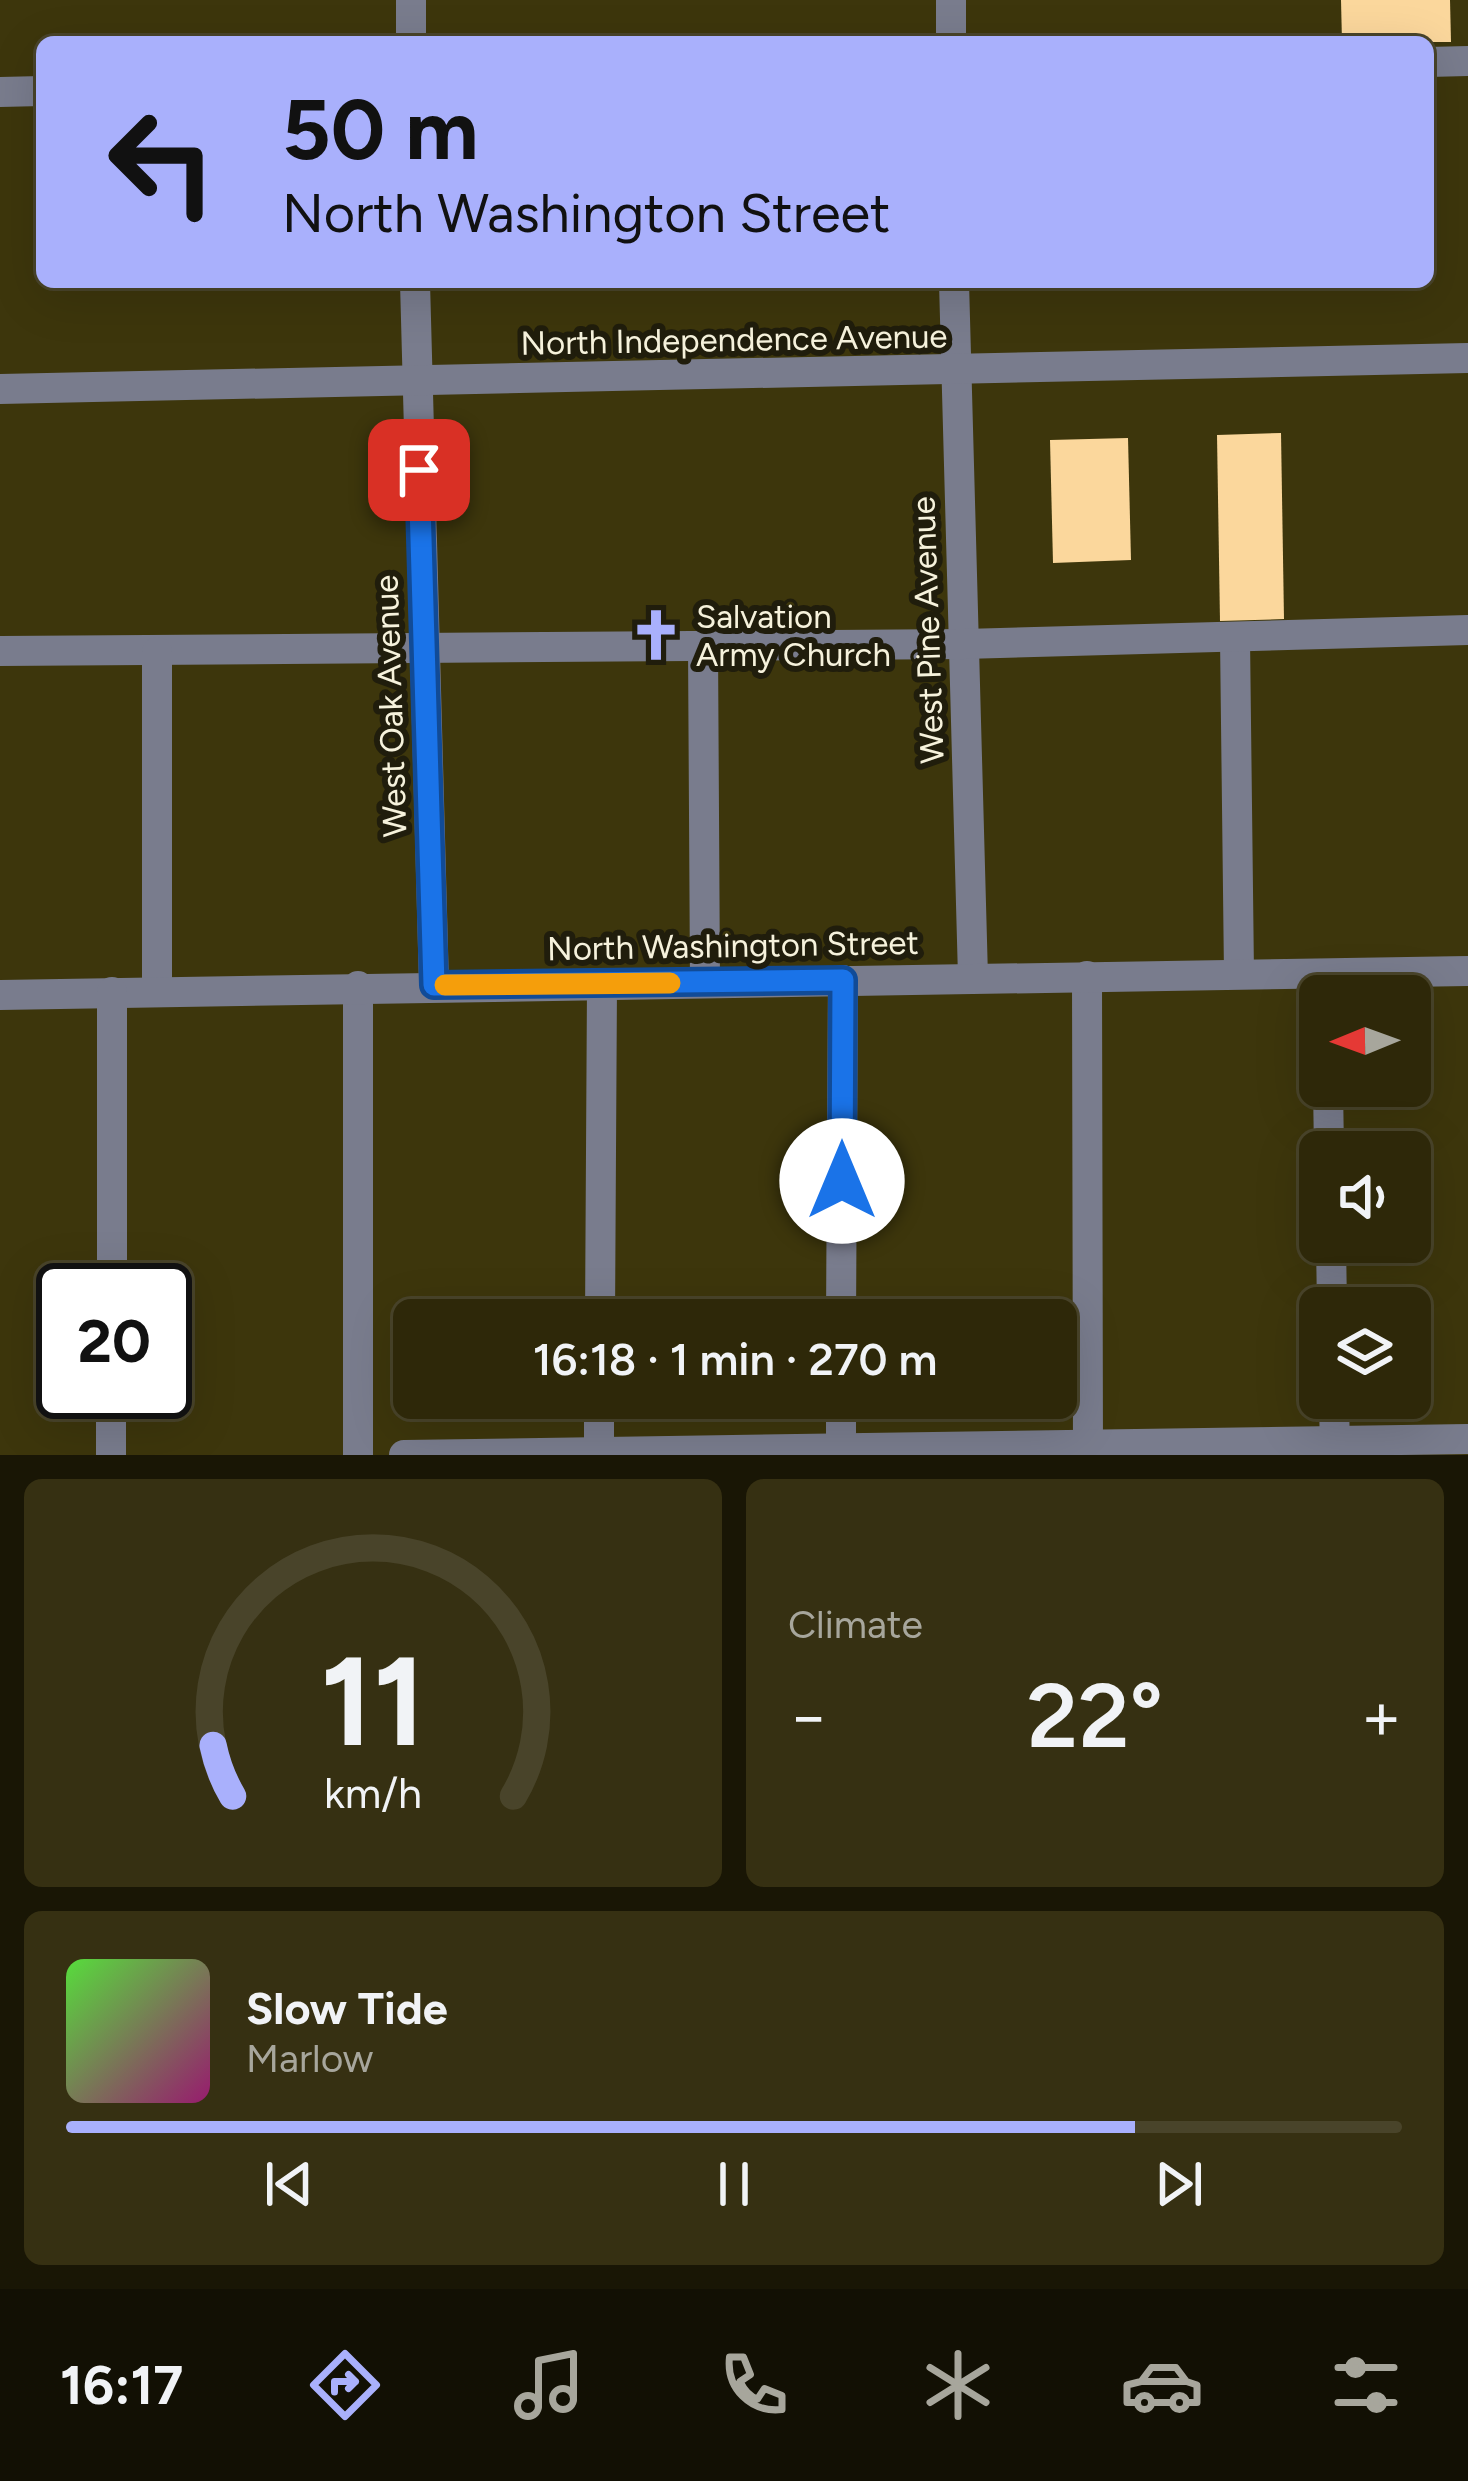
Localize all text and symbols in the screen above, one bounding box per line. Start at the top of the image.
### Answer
text: 50 m [282,79,478,180]
icon: left [84,84,240,240]
text: North Washington Street [282,181,890,246]
street label: North Independence Avenue [520,316,948,363]
pin [368,419,470,521]
icon: arrive [386,437,452,503]
street label: West Pine Avenue [903,496,952,764]
street label: West Oak Avenue [366,574,415,838]
place label: Salvation Army Church [696,597,891,674]
church icon: Salvation Army Church [627,606,685,664]
street label: North Washington Street [547,923,919,968]
north arrow [1299,975,1431,1107]
map controls [1299,975,1431,1419]
position arrow [779,1118,905,1244]
button: sound [1299,1131,1431,1263]
speed limit sign: 20 [36,1263,192,1419]
button: layers [1299,1287,1431,1419]
text: 16:18 · 1 min · 270 m [533,1332,937,1386]
text: Climate [788,1601,923,1648]
text: 11 [320,1626,426,1776]
text: 22° [1027,1661,1163,1770]
text: − [788,1676,829,1756]
text: + [1361,1676,1402,1756]
text: km/h [324,1767,422,1819]
text: Slow Tide [246,1981,448,2035]
text: Marlow [246,2035,373,2082]
icon: previous [256,2151,322,2217]
icon: pause [701,2151,767,2217]
icon: next [1146,2151,1212,2217]
icon: directions [303,2343,387,2427]
icon: music [507,2343,591,2427]
icon: phone [712,2343,796,2427]
icon: climate [916,2343,1000,2427]
icon: car [1120,2343,1204,2427]
icon: filters [1324,2343,1408,2427]
text: 16:17 [60,2353,183,2418]

